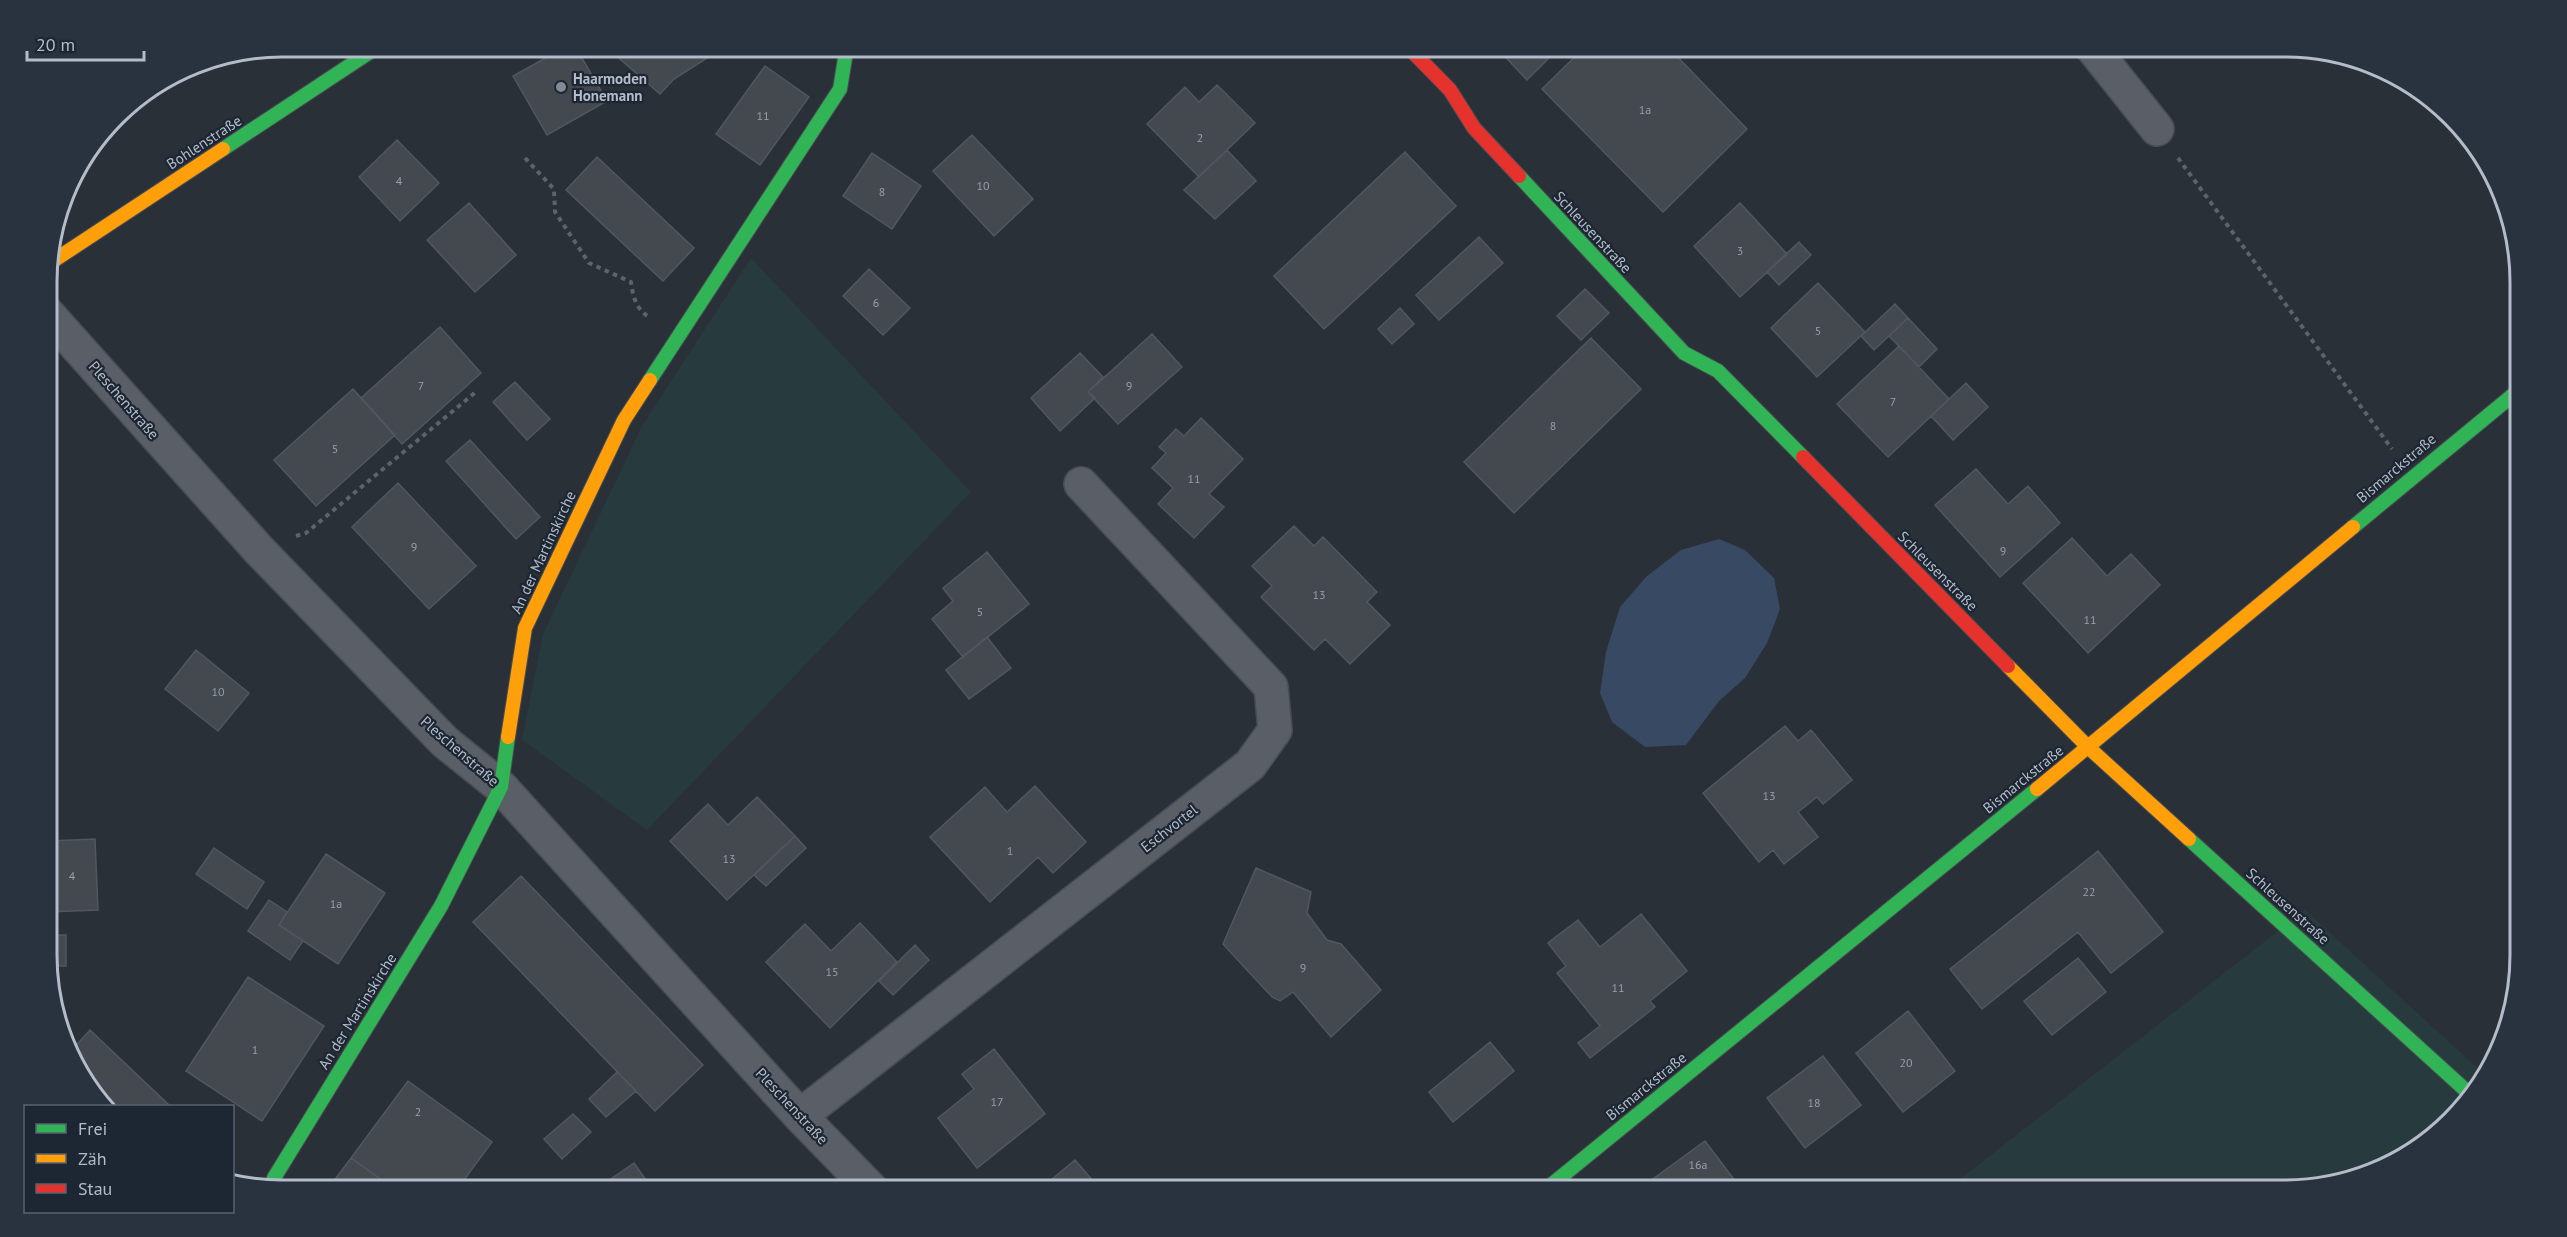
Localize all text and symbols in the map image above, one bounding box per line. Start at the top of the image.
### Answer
scale bar [27,24,144,62]
text: 20 m [36,33,75,56]
place label: Haarmoden Honemann [573,69,647,105]
marker: Haarmoden Honemann [554,80,568,94]
house number: 1a [1639,102,1651,117]
house number: 11 [756,108,770,123]
street label: Bohlenstraße [163,111,245,173]
house number: 2 [1197,130,1203,145]
house number: 4 [396,173,403,188]
house number: 10 [976,178,990,193]
house number: 8 [879,184,885,199]
street label: Schleusenstraße [1550,187,1636,277]
house number: 3 [1737,243,1743,258]
house number: 6 [873,295,879,310]
house number: 5 [1815,323,1821,338]
street label: Pleschenstraße [85,357,163,443]
house number: 7 [418,378,424,393]
house number: 9 [1126,378,1132,393]
house number: 7 [1890,394,1896,409]
house number: 8 [1550,418,1556,433]
street label: Bismarckstraße [2352,429,2440,507]
house number: 5 [332,441,338,456]
house number: 11 [1187,471,1201,486]
street label: An der Martinskirche [506,488,580,616]
street label: Schleusenstraße [1894,527,1982,615]
house number: 9 [411,539,417,554]
house number: 9 [2000,543,2006,558]
house number: 13 [1312,587,1326,602]
house number: 5 [977,604,983,619]
house number: 11 [2083,612,2097,627]
house number: 10 [211,684,225,699]
street label: Pleschenstraße [417,712,503,790]
street label: Bismarckstraße [1979,741,2067,817]
house number: 13 [1762,788,1776,803]
street label: Eschvortel [1137,800,1202,856]
house number: 1 [1007,843,1013,858]
house number: 13 [722,851,736,866]
street label: Schleusenstraße [2242,864,2334,948]
house number: 4 [69,868,76,883]
house number: 22 [2082,884,2096,899]
house number: 1a [330,896,342,911]
street label: An der Martinskirche [314,950,400,1072]
house number: 9 [1300,960,1306,975]
house number: 15 [825,964,839,979]
house number: 11 [1611,980,1625,995]
house number: 1 [252,1042,258,1057]
street label: Bismarckstraße [1602,1048,1690,1124]
house number: 20 [1899,1055,1913,1070]
street label: Pleschenstraße [752,1064,832,1148]
house number: 17 [990,1094,1004,1109]
house number: 18 [1807,1095,1821,1110]
house number: 2 [415,1104,421,1119]
legend [24,1105,234,1213]
text: Frei [78,1117,107,1140]
text: Zäh [78,1147,107,1170]
house number: 16a [1688,1157,1708,1172]
text: Stau [78,1177,112,1200]

